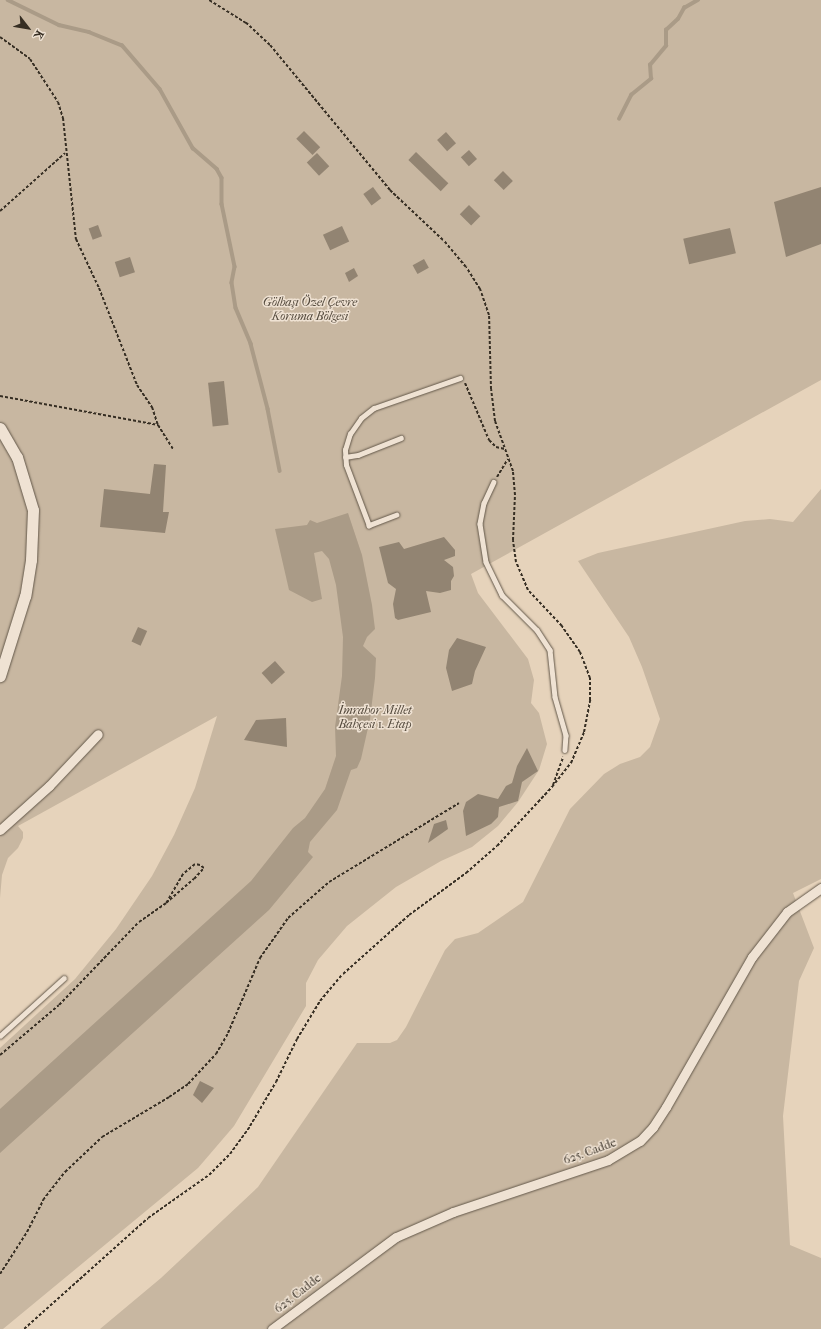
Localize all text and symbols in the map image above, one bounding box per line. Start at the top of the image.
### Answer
north arrow [8,8,48,48]
text: K [31,28,46,41]
park label: Gölbaşı Özel Çevre Koruma Bölgesi [263,296,357,324]
park label: İmrahor Millet Bahçesi 1. Etap [338,704,412,732]
street label: 625. Cadde [562,1136,618,1168]
street label: 625. Cadde [272,1271,324,1317]

